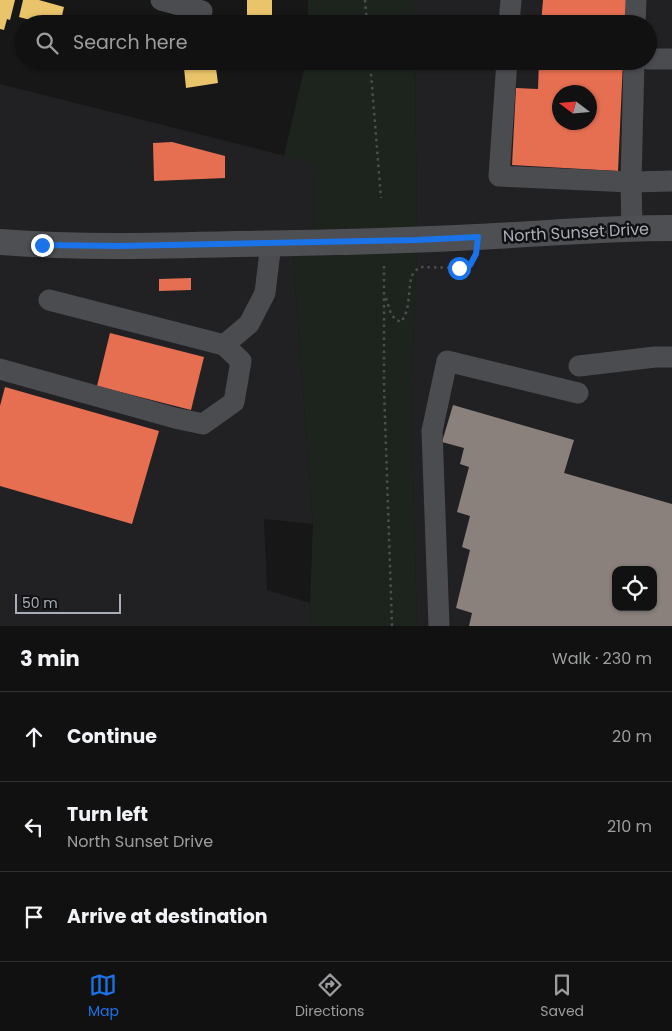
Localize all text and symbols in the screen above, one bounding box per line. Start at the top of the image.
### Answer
search box [15,15,657,70]
icon: search [33,29,61,57]
text: Search here [73,29,187,56]
north arrow [552,85,597,130]
street label: North Sunset Drive [502,217,650,248]
route end [31,234,54,257]
route start [448,257,471,280]
map controls [612,566,657,611]
button: locate [612,566,657,611]
scale bar [15,591,121,614]
text: 50 m [22,593,58,613]
text: 3 min [20,644,80,673]
text: Walk · 230 m [552,647,652,670]
icon: ahead [20,723,48,751]
text: Continue [67,723,157,750]
text: 20 m [612,725,652,748]
text: Turn left [67,801,148,828]
icon: left [20,813,48,841]
text: 210 m [607,815,652,838]
text: North Sunset Drive [67,830,213,853]
icon: arrive [20,903,48,931]
text: Arrive at destination [67,903,268,930]
tab: Map [88,971,119,1022]
tab: Directions [295,971,364,1022]
tab: Saved [540,971,584,1022]

